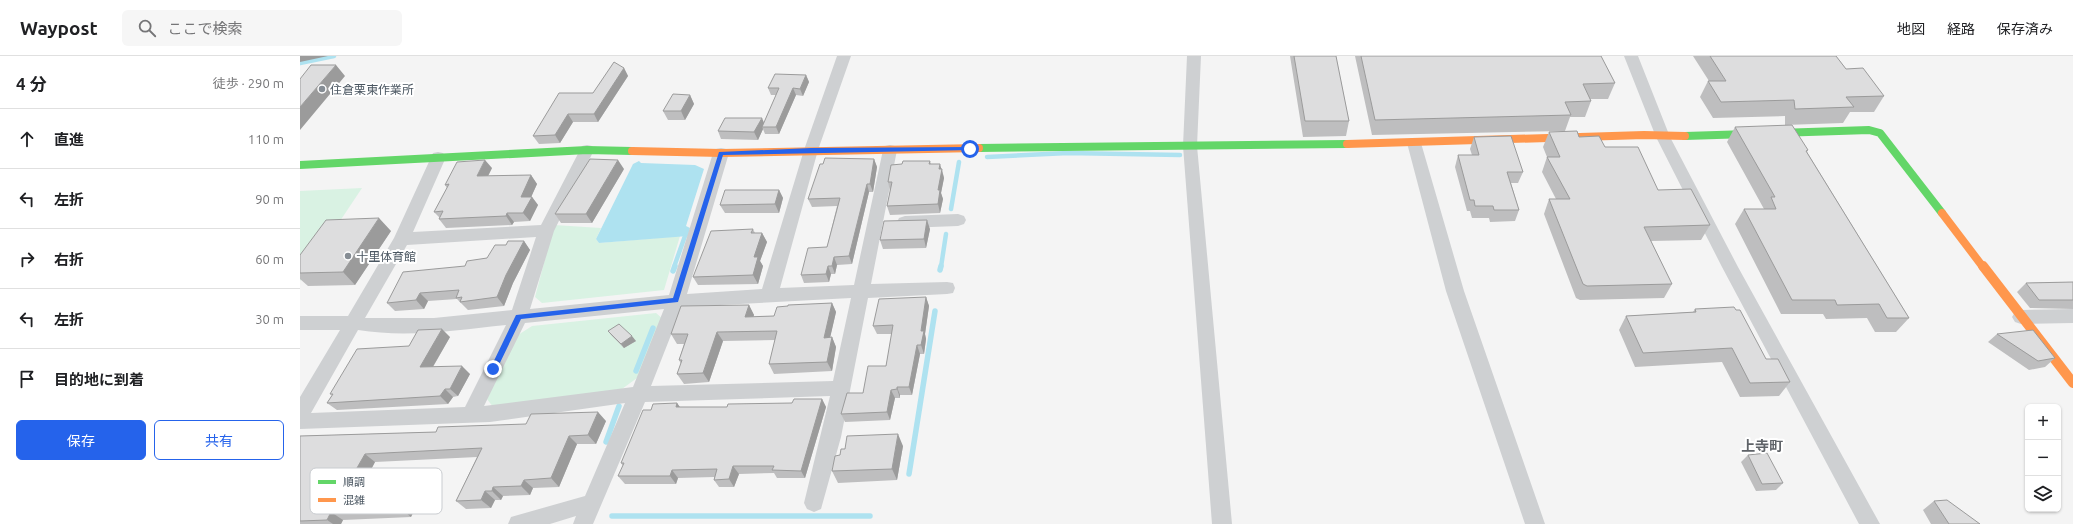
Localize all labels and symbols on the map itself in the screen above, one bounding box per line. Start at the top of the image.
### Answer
place label: 住倉栗東作業所 [330,83,414,96]
marker: 住倉栗東作業所 [317,84,327,94]
route start [961,140,979,158]
place label: 十里体育館 [356,250,416,263]
marker: 十里体育館 [343,251,353,261]
route end [484,360,502,378]
district label: 上寺町 [1741,438,1783,454]
legend [310,468,442,514]
text: 順調 [343,476,365,488]
text: 混雑 [343,494,365,506]

